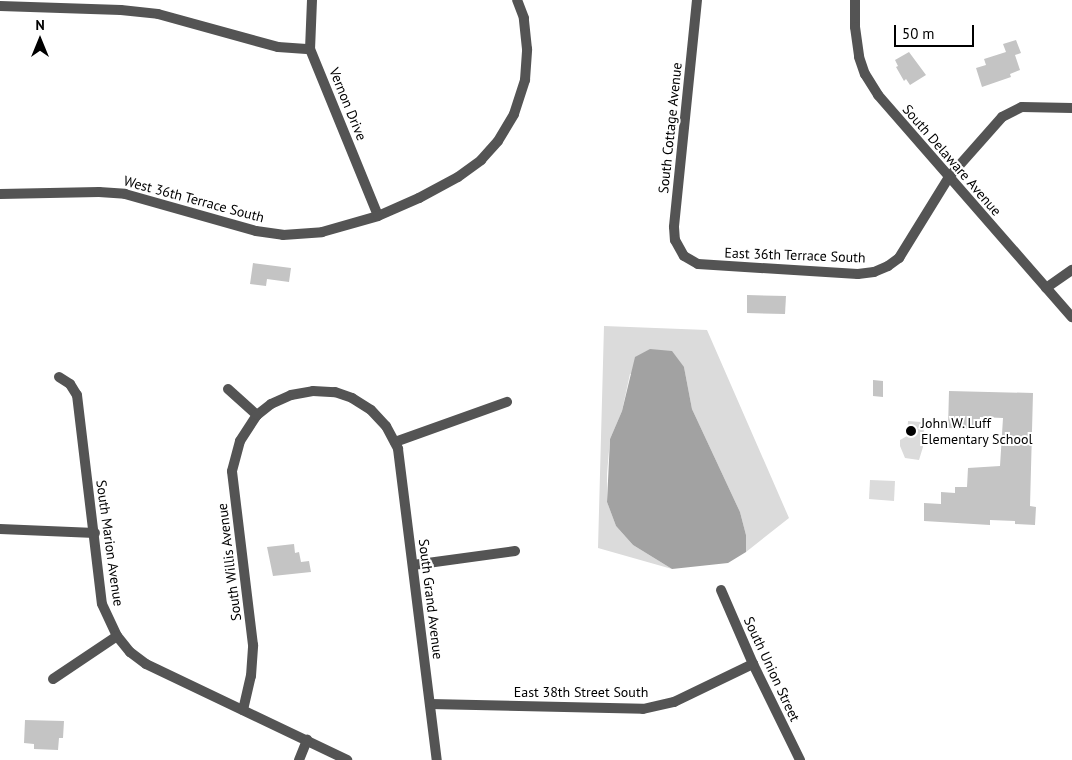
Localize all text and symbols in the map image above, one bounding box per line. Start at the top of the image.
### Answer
north arrow [15,15,65,65]
scale bar [897,15,977,47]
text: N [35,16,45,34]
text: 50 m [902,24,935,43]
street label: South Cottage Avenue [655,61,685,195]
street label: Vernon Drive [326,65,370,143]
street label: South Delaware Avenue [899,101,1005,219]
street label: West 36th Terrace South [122,172,266,226]
street label: East 36th Terrace South [724,244,866,266]
place label: John W. Luff Elementary School [921,415,1033,448]
marker: John W. Luff Elementary School [905,425,917,437]
street label: South Marion Avenue [93,479,127,607]
street label: South Willis Avenue [213,502,245,622]
street label: South Grand Avenue [415,538,447,660]
street label: South Union Street [740,614,804,724]
street label: East 38th Street South [514,684,648,700]

